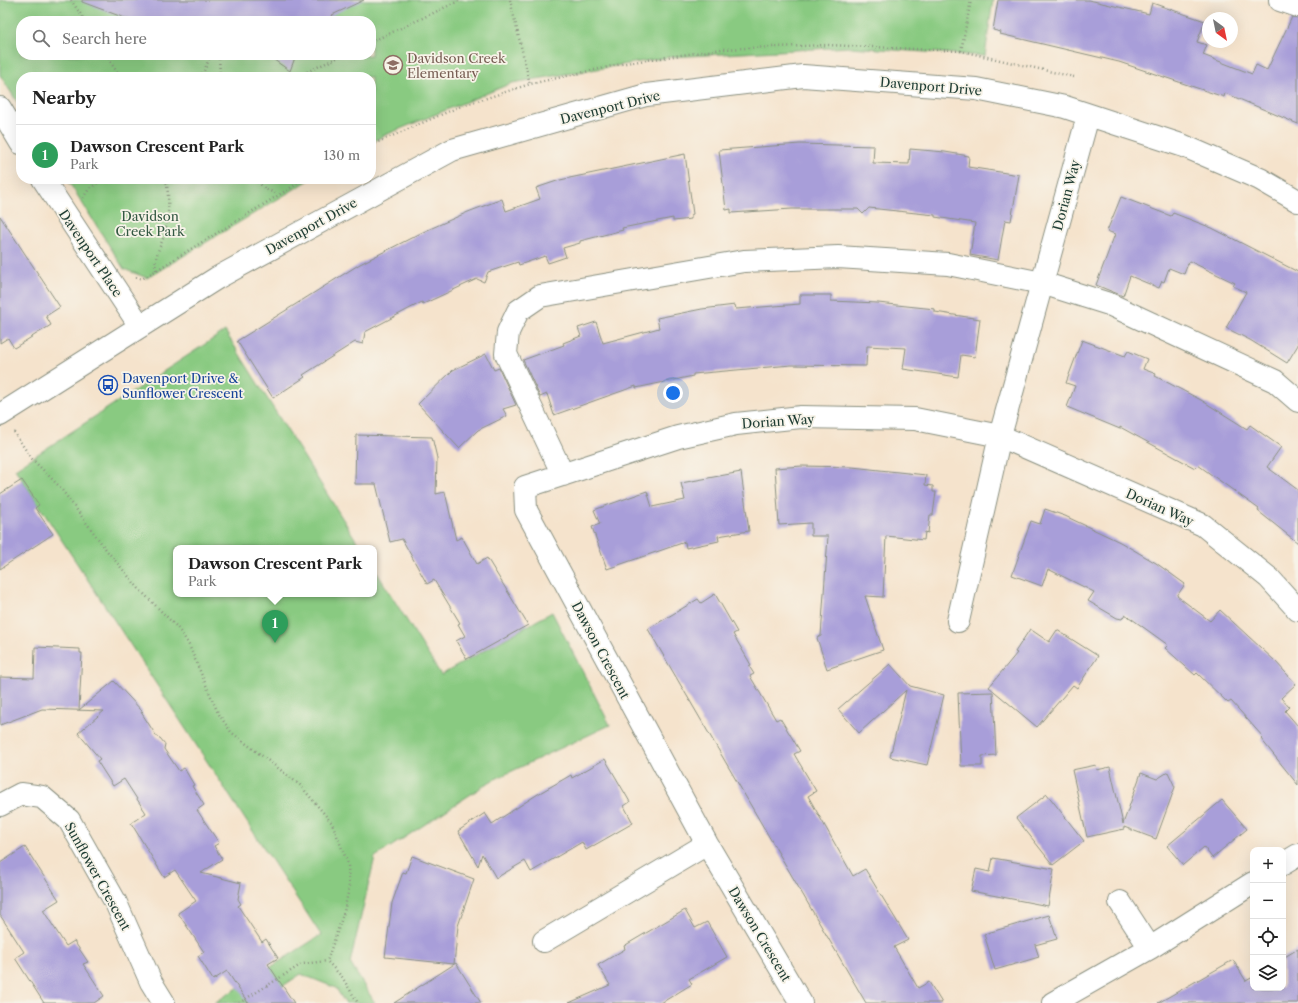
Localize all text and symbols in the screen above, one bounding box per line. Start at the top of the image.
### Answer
north arrow [1202,12,1238,48]
search box [16,16,376,60]
icon: search [30,27,52,49]
text: Search here [62,29,147,48]
place label: Davidson Creek Elementary [407,50,506,81]
school or university icon: Davidson Creek Elementary [382,54,404,76]
street label: Davenport Drive [879,74,983,98]
street label: Davenport Drive [558,87,662,127]
text: Nearby [32,88,96,108]
text: Dawson Crescent Park [70,137,244,156]
text: 1 [42,147,48,163]
text: 130 m [324,147,360,163]
text: Park [70,156,98,172]
street label: Dorian Way [1049,157,1083,232]
street label: Davenport Drive [262,194,360,258]
street label: Davenport Place [56,206,126,300]
park label: Davidson Creek Park [116,208,185,239]
place label: Davenport Drive & Sunflower Crescent [122,370,244,401]
bus stop icon: Davenport Drive & Sunflower Crescent [97,374,119,396]
your location [663,383,683,403]
street label: Dorian Way [741,410,816,432]
street label: Dorian Way [1124,485,1197,529]
popup [173,545,377,597]
text: Dawson Crescent Park [188,554,362,573]
text: Park [188,573,216,589]
street label: Dawson Crescent [569,599,634,702]
pin: 1 [262,610,288,643]
street label: Sunflower Crescent [62,819,135,933]
map controls [1250,847,1286,991]
button: + [1250,847,1286,883]
button: − [1250,883,1286,919]
street label: Dawson Crescent [725,884,795,985]
button: locate [1250,919,1286,955]
button: layers [1250,955,1286,991]

